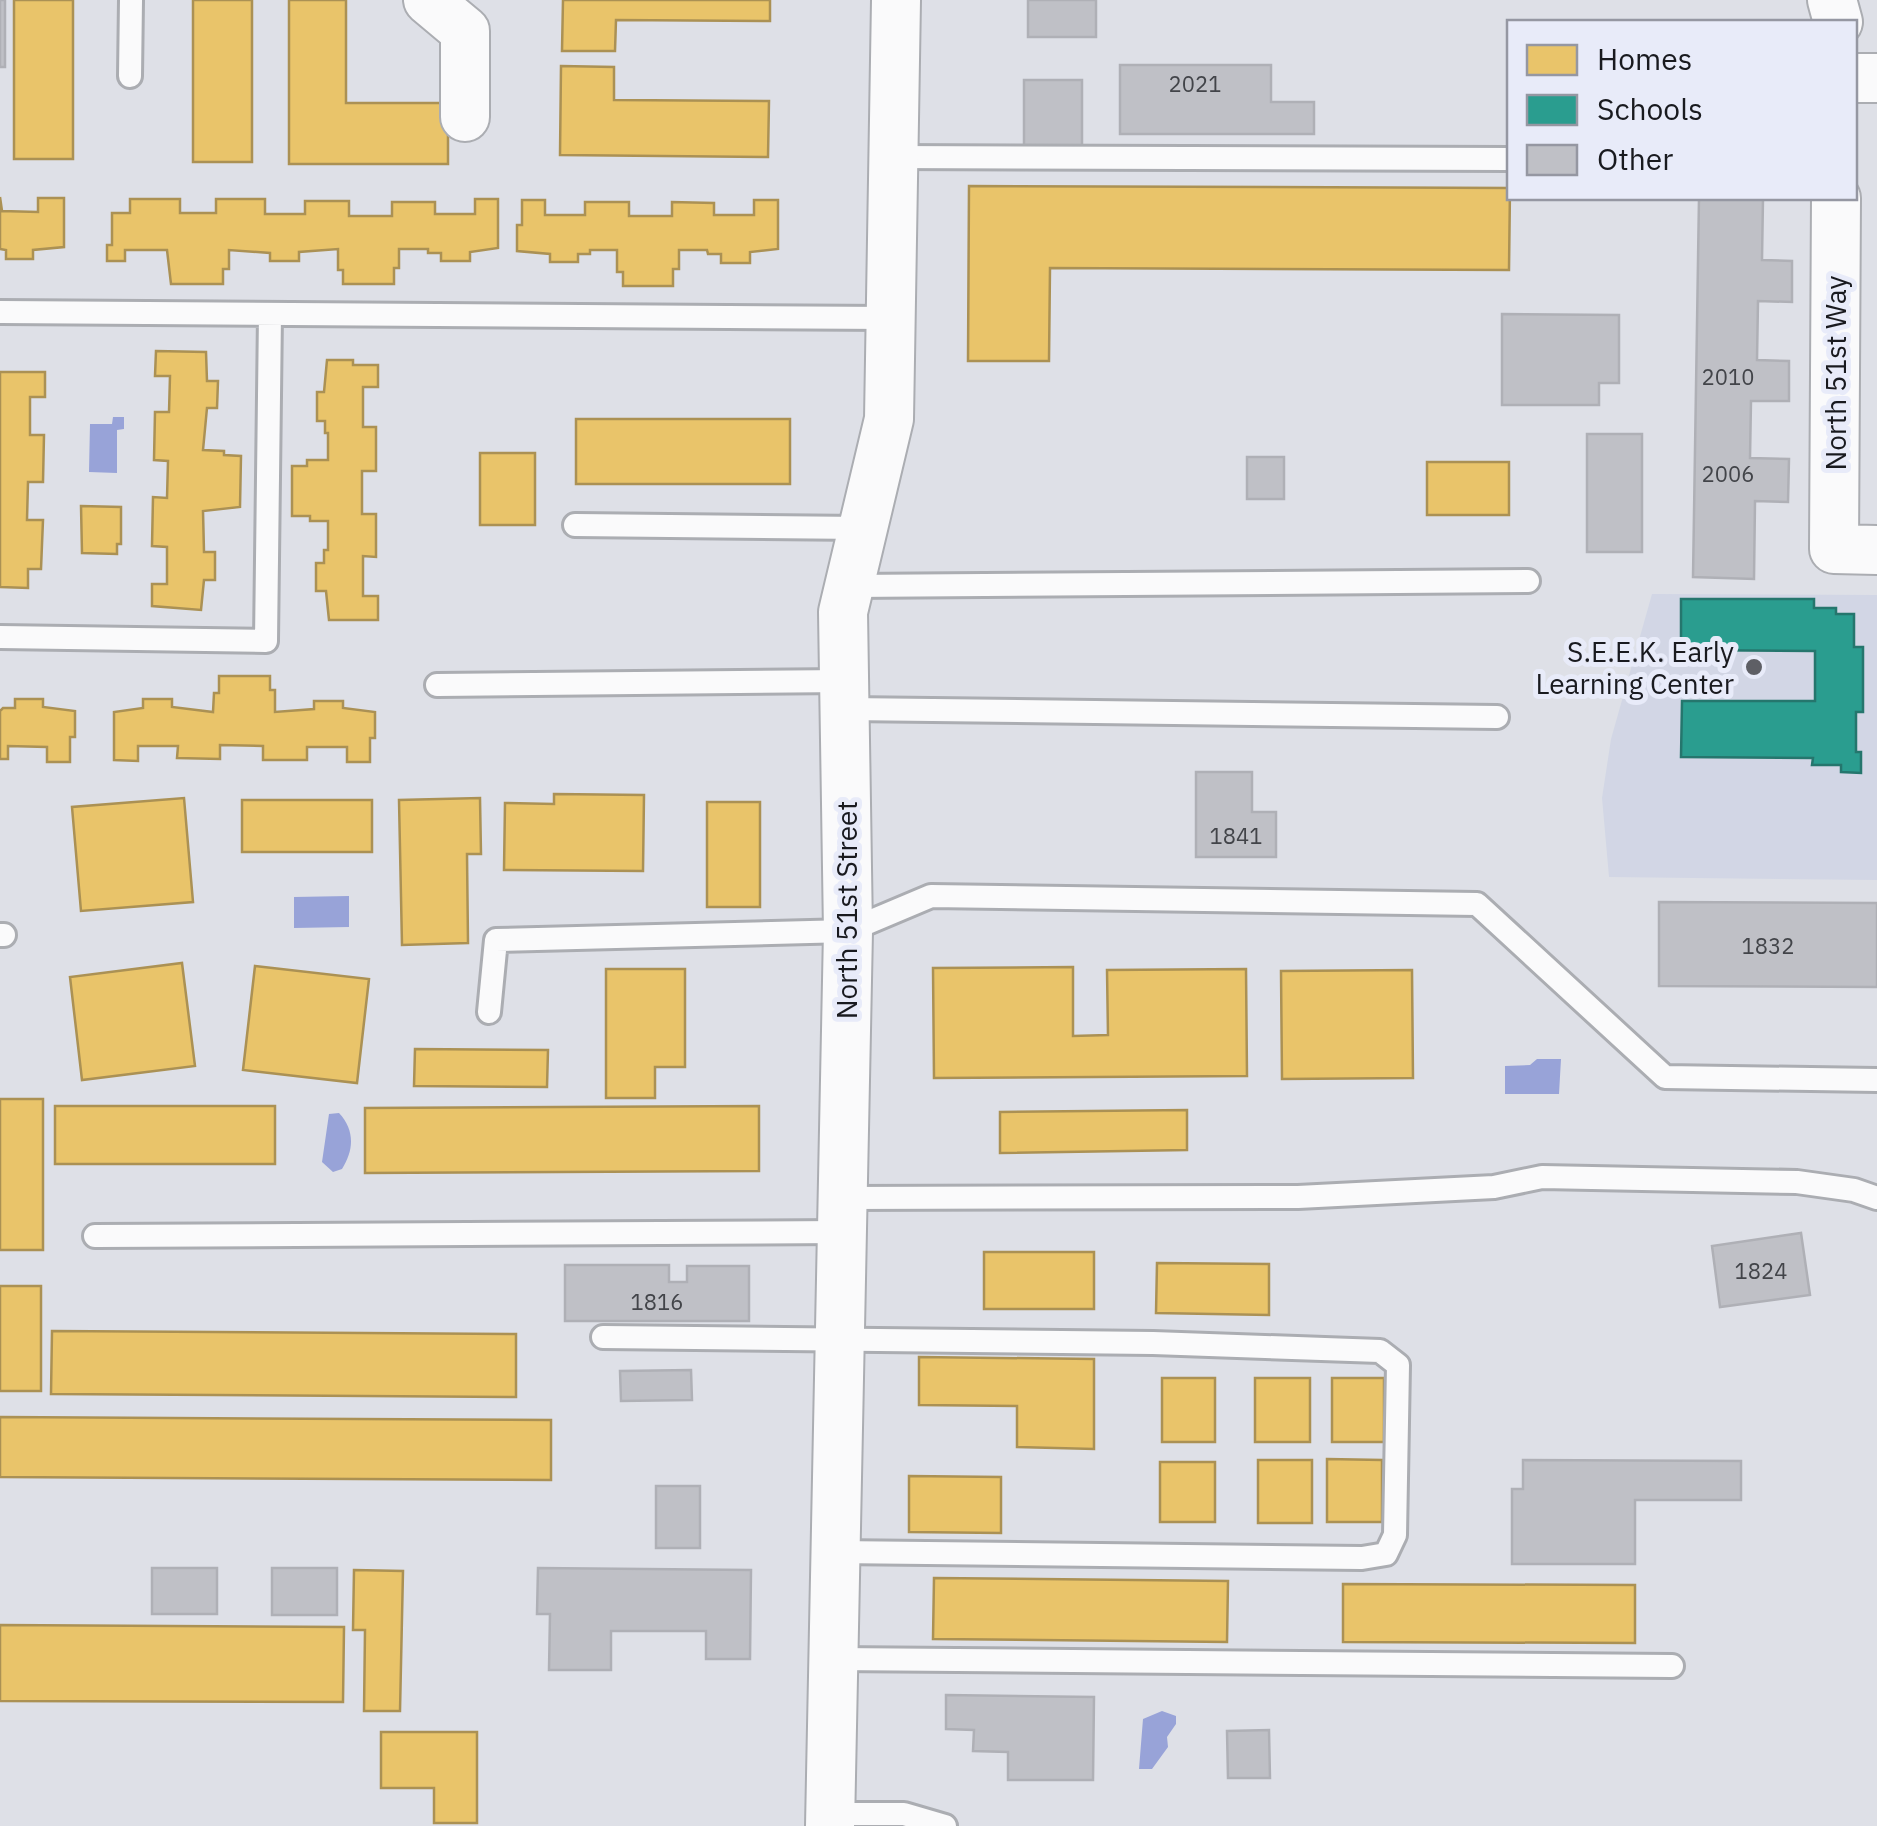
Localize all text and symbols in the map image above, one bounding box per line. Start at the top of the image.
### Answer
legend [1507,20,1857,200]
text: Homes [1597,39,1692,78]
house number: 2021 [1169,69,1221,98]
text: Schools [1597,89,1703,128]
text: Other [1597,139,1673,178]
street label: North 51st Way [1817,275,1854,471]
house number: 2010 [1702,362,1754,391]
house number: 2006 [1702,459,1754,488]
place label: S.E.E.K. Early Learning Center [1535,633,1734,702]
marker: S.E.E.K. Early Learning Center [1743,656,1765,678]
street label: North 51st Street [828,801,865,1019]
house number: 1841 [1210,821,1262,850]
house number: 1832 [1742,931,1794,960]
house number: 1824 [1735,1256,1787,1285]
house number: 1816 [631,1287,683,1316]

